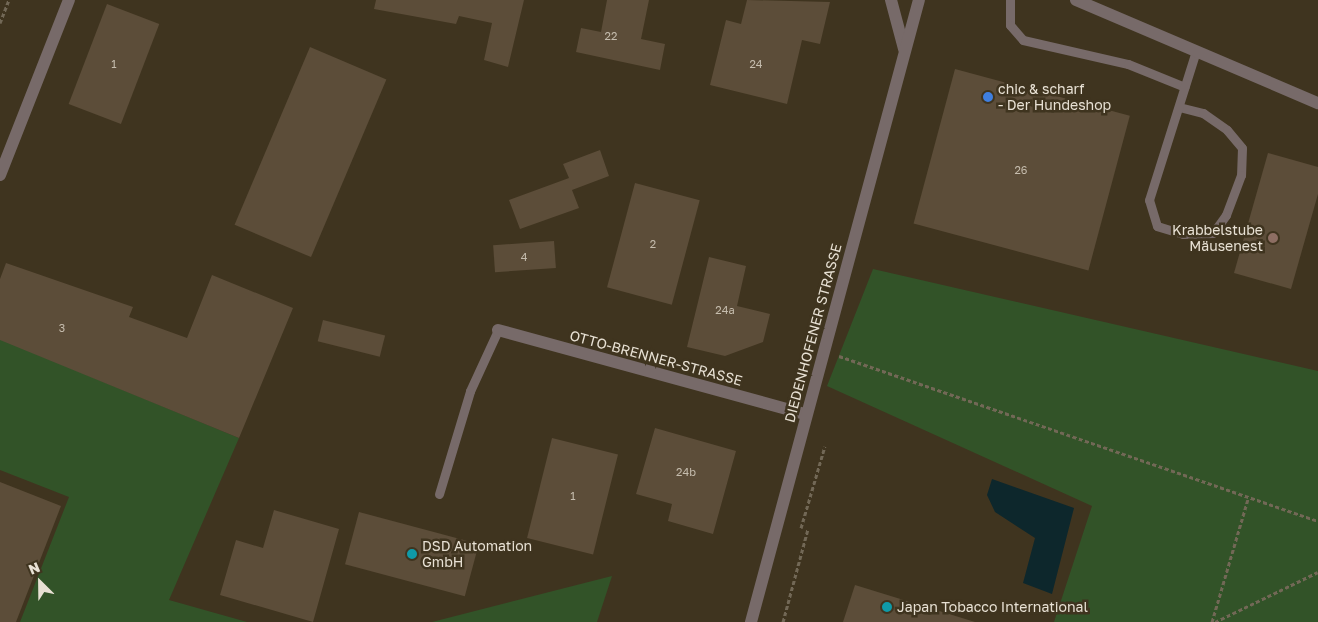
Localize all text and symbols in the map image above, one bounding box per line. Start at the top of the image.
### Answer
house number: 22 [605,29,617,43]
house number: 1 [111,57,117,71]
house number: 24 [749,57,763,71]
place label: chic & scharf - Der Hundeshop [998,81,1111,114]
marker: chic & scharf - Der Hundeshop [982,91,994,103]
house number: 26 [1014,163,1028,177]
place label: Krabbelstube Mäusenest [1172,222,1263,254]
marker: Krabbelstube Mäusenest [1267,232,1279,244]
house number: 2 [650,237,656,251]
street label: DIEDENHOFENER STRASSE [781,242,845,424]
house number: 4 [521,250,527,264]
house number: 24a [715,303,735,317]
house number: 3 [59,321,65,335]
street label: OTTO-BRENNER-STRASSE [568,327,744,389]
house number: 24b [676,465,696,479]
house number: 1 [570,489,576,503]
place label: DSD Automation GmbH [422,538,532,570]
marker: DSD Automation GmbH [406,548,418,560]
north arrow [15,557,65,607]
text: N [26,558,42,578]
place label: Japan Tobacco International [897,599,1088,615]
marker: Japan Tobacco International [881,601,893,613]

